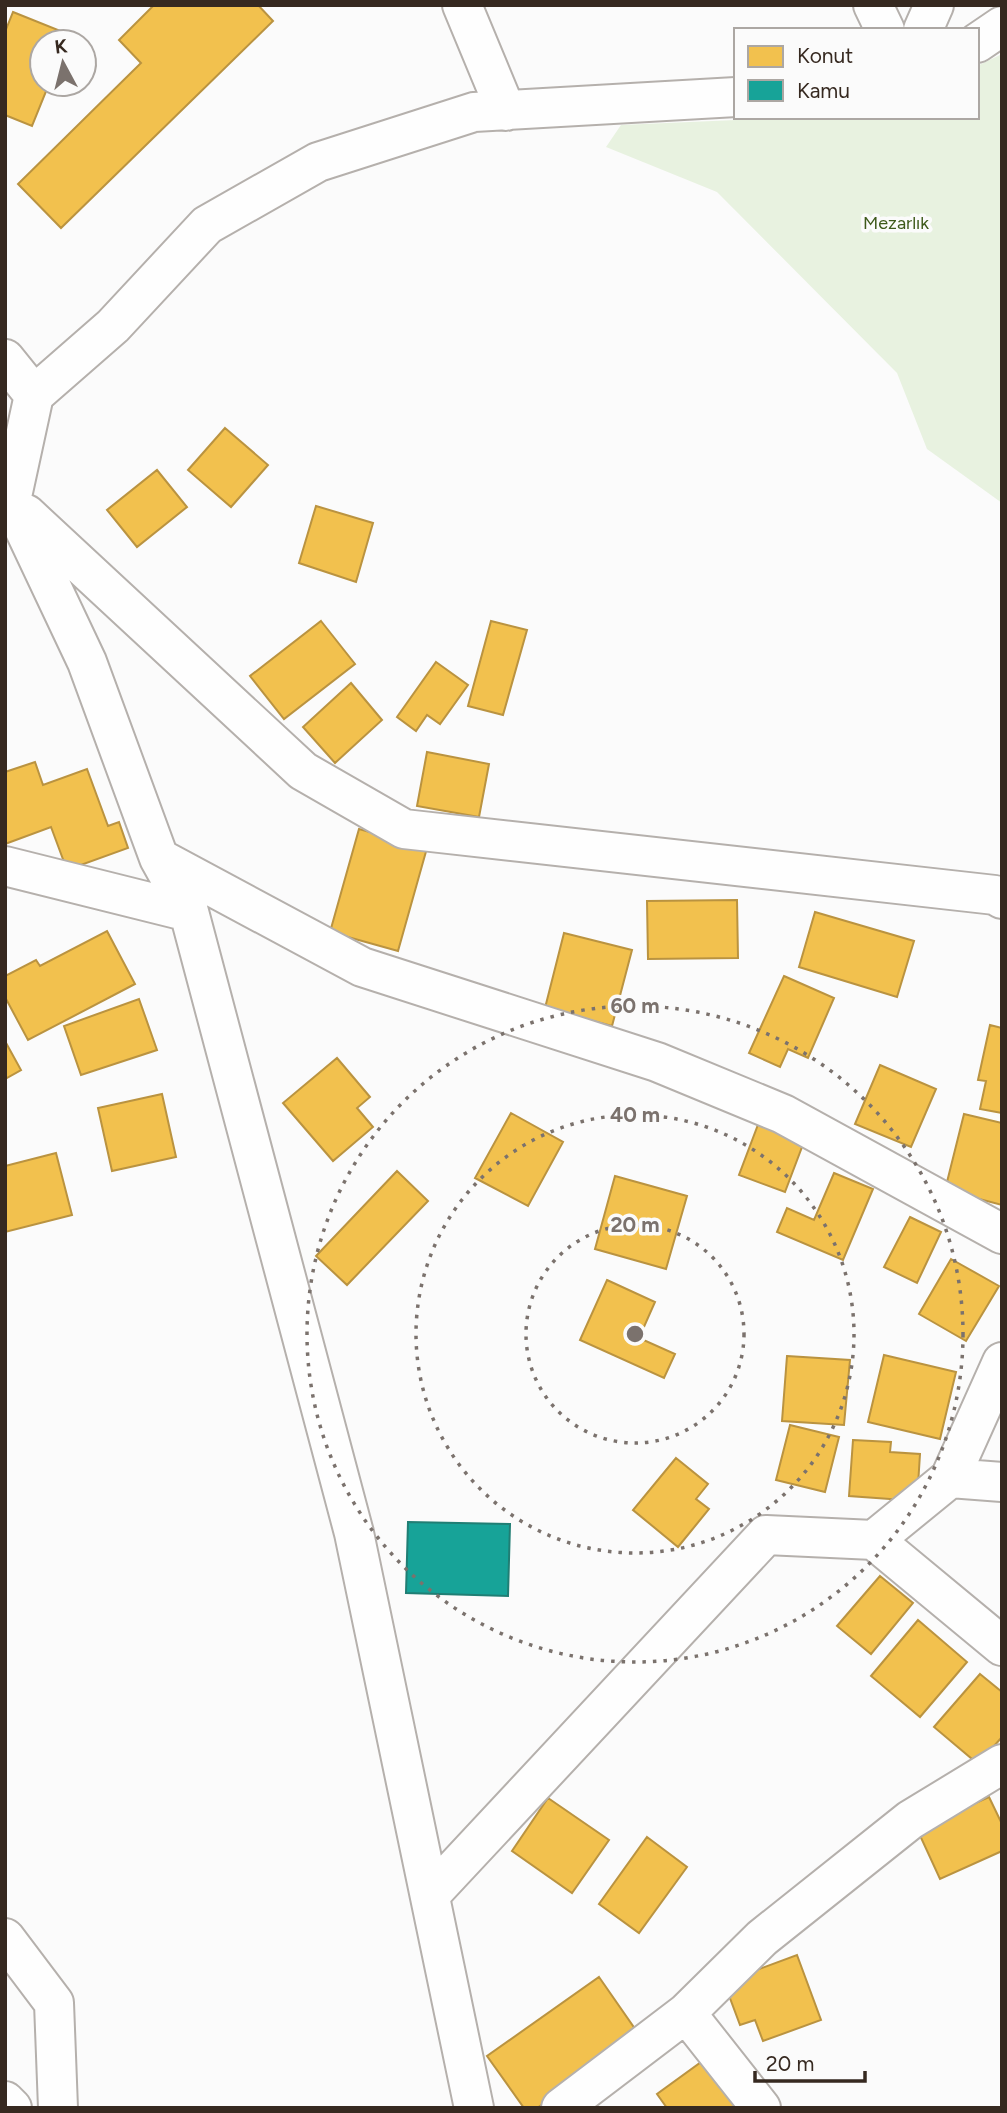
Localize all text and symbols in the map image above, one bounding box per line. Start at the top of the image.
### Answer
north arrow [28,28,98,98]
legend [734,28,979,119]
text: K [53,34,69,59]
text: Konut [797,43,853,68]
text: Kamu [797,78,850,103]
park label: Mezarlık [863,212,929,234]
text: 60 m [610,993,660,1018]
text: 40 m [610,1102,660,1127]
text: 20 m [610,1212,660,1237]
centre of rings [623,1322,647,1346]
scale bar [755,2039,865,2084]
text: 20 m [766,2051,814,2076]

